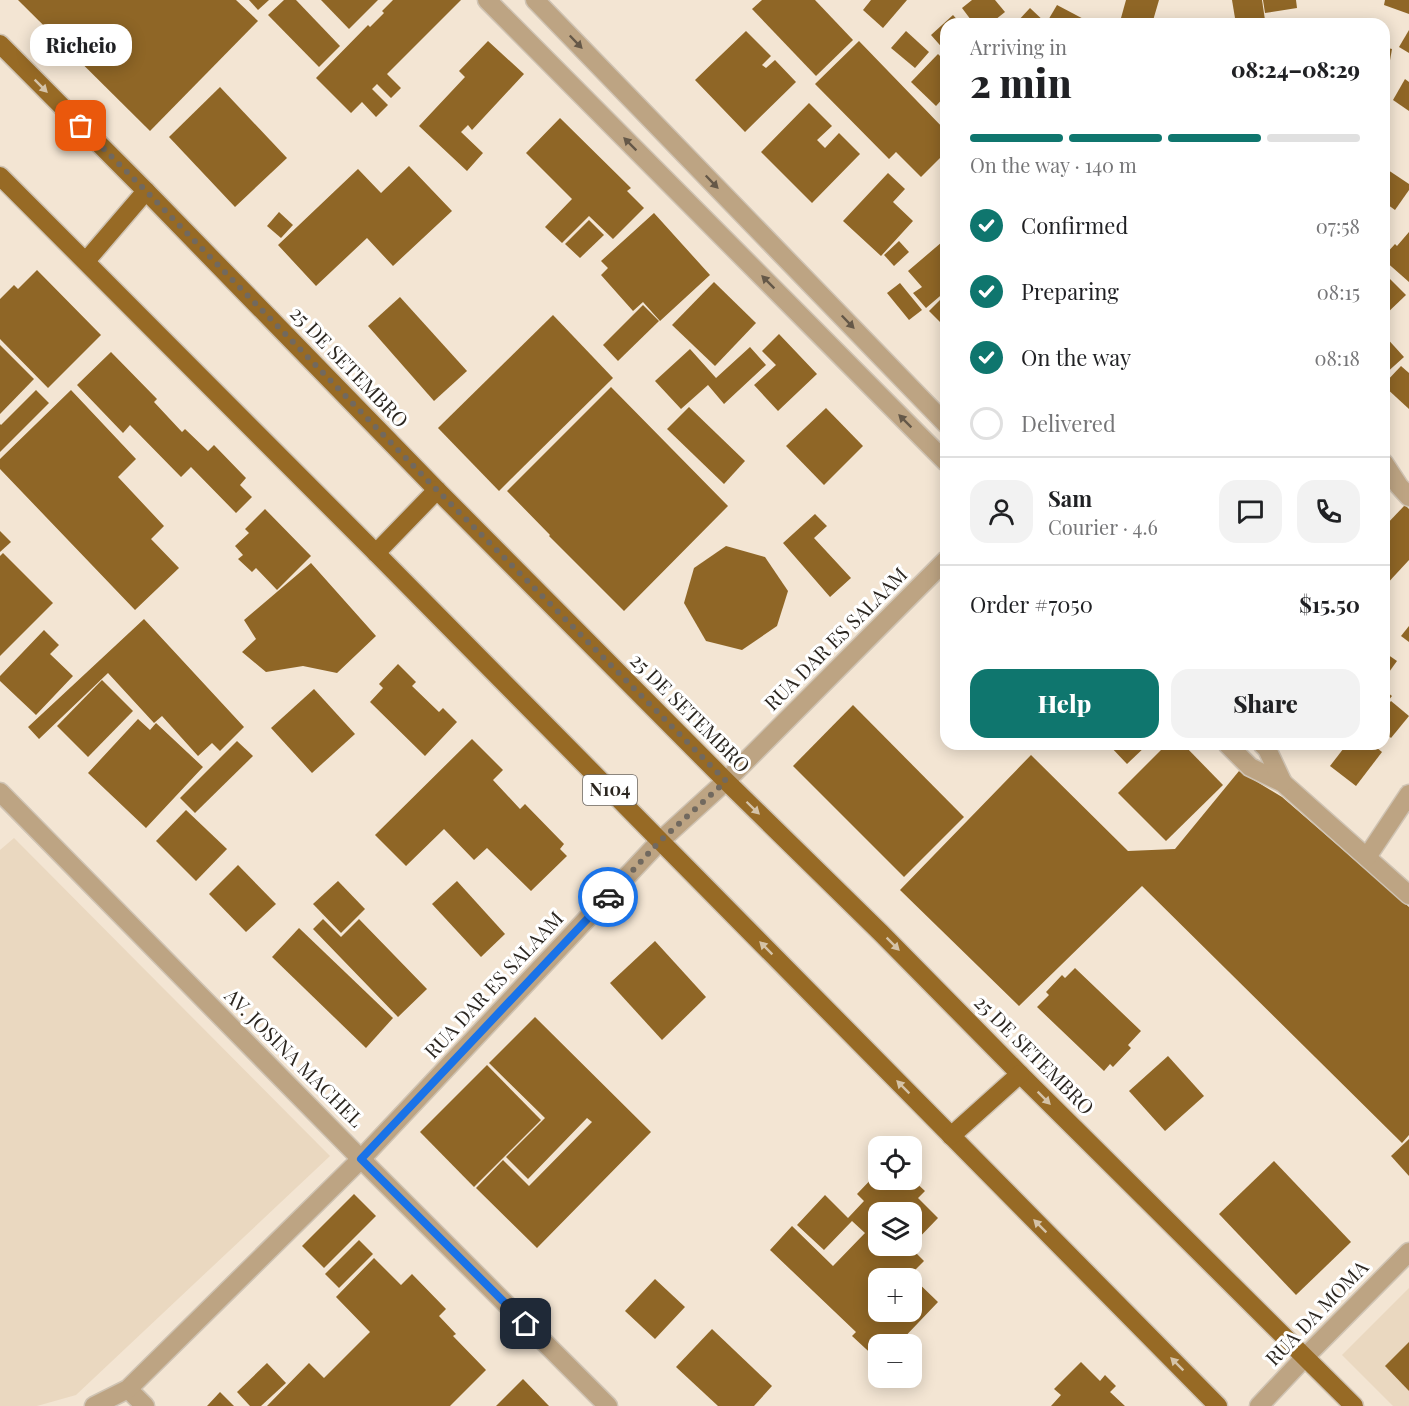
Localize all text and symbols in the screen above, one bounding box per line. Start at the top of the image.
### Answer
callout: Richeio [30,24,132,66]
text: Richeio [46,31,116,58]
text: Arriving in [970,33,1067,60]
one-way arrow [569,34,582,49]
text: 08:24–08:29 [1231,54,1360,84]
text: 2 min [970,56,1072,108]
one-way arrow [34,78,48,92]
pin [55,100,106,151]
icon: bag [64,109,97,142]
one-way arrow [624,138,638,152]
text: On the way · 140 m [970,151,1137,178]
one-way arrow [705,174,718,189]
icon: check [970,209,1003,242]
text: Confirmed [1021,210,1128,240]
text: 07:58 [1316,212,1360,239]
icon: check [970,275,1003,308]
one-way arrow [761,276,775,290]
text: Preparing [1021,276,1119,306]
text: 08:15 [1317,278,1360,305]
street label: 25 DE SETEMBRO [285,299,415,433]
one-way arrow [840,315,854,329]
icon: check [970,341,1003,374]
text: On the way [1021,342,1131,372]
text: 08:18 [1314,344,1360,371]
text: Delivered [1021,408,1116,438]
one-way arrow [899,414,913,428]
button: person [970,480,1033,543]
button: chat [1219,480,1282,543]
button: phone [1297,480,1360,543]
text: Sam [1048,483,1092,513]
text: Courier · 4.6 [1048,513,1158,540]
street label: RUA DAR ES SALAAM [757,560,912,715]
text: Order #7050 [970,589,1093,619]
text: $15.50 [1299,589,1360,619]
street label: 25 DE SETEMBRO [625,646,757,778]
button: Help [970,669,1159,738]
button: Share [1171,669,1360,738]
road number: N104 [583,775,637,805]
one-way arrow [746,800,760,814]
courier [578,867,638,927]
icon: car [592,881,625,914]
street label: RUA DAR ES SALAAM [417,904,568,1063]
one-way arrow [885,937,899,951]
one-way arrow [759,942,773,956]
street label: AV. JOSINA MACHEL [219,981,370,1132]
street label: 25 DE SETEMBRO [969,988,1101,1120]
one-way arrow [896,1081,910,1095]
one-way arrow [1037,1091,1052,1105]
map controls [868,1136,922,1388]
button: locate [868,1136,922,1190]
button: layers [868,1202,922,1256]
one-way arrow [1032,1219,1047,1233]
street label: RUA DA MOMA [1259,1253,1374,1371]
button: + [868,1268,922,1322]
pin [500,1298,551,1349]
icon: home [509,1307,542,1340]
button: − [868,1334,922,1388]
one-way arrow [1170,1357,1184,1372]

